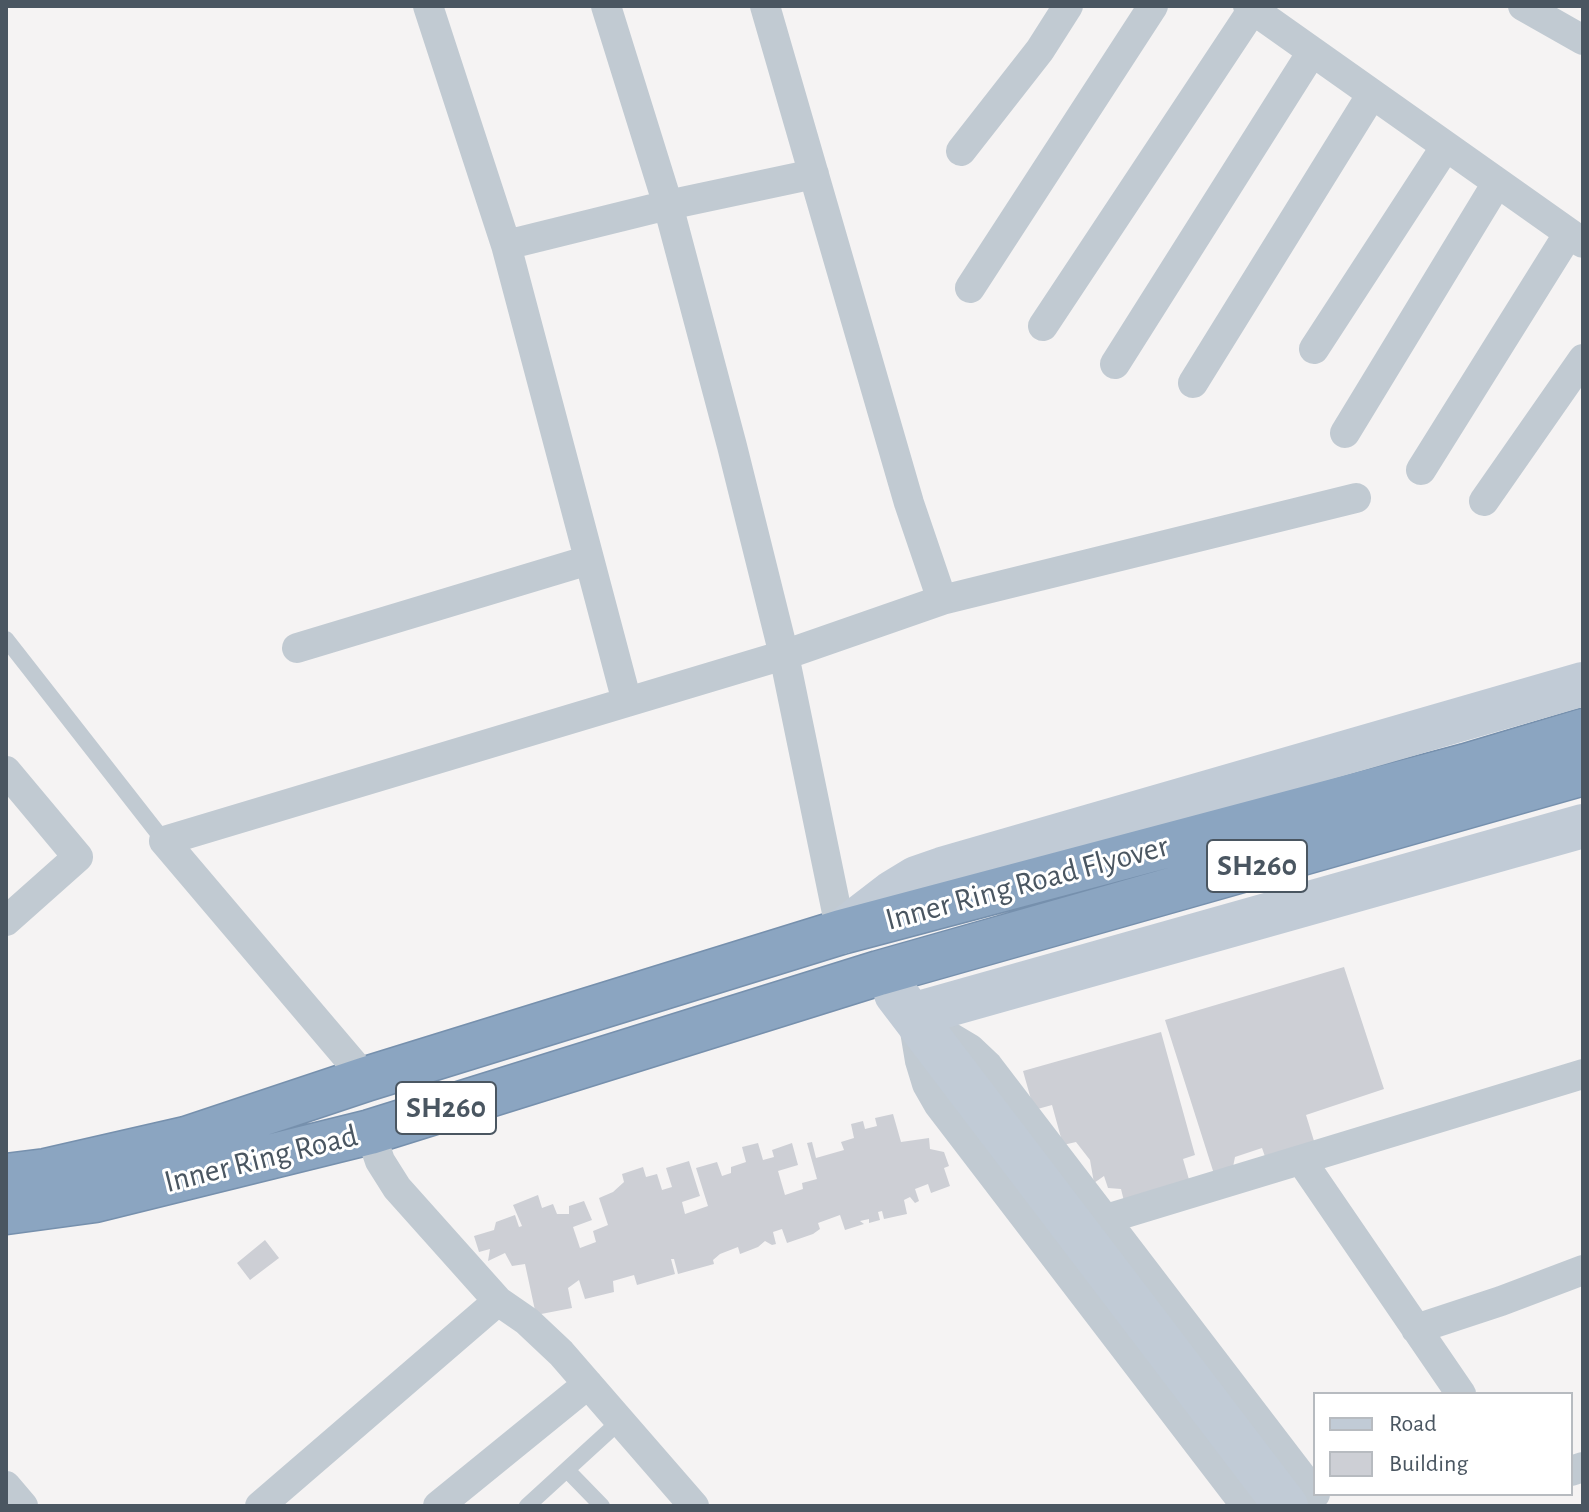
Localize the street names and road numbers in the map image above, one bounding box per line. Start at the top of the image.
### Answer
street label: Inner Ring Road Flyover [881,827,1173,939]
road number: SH260 [1207,840,1307,892]
road number: SH260 [396,1082,496,1134]
street label: Inner Ring Road [160,1116,362,1202]

